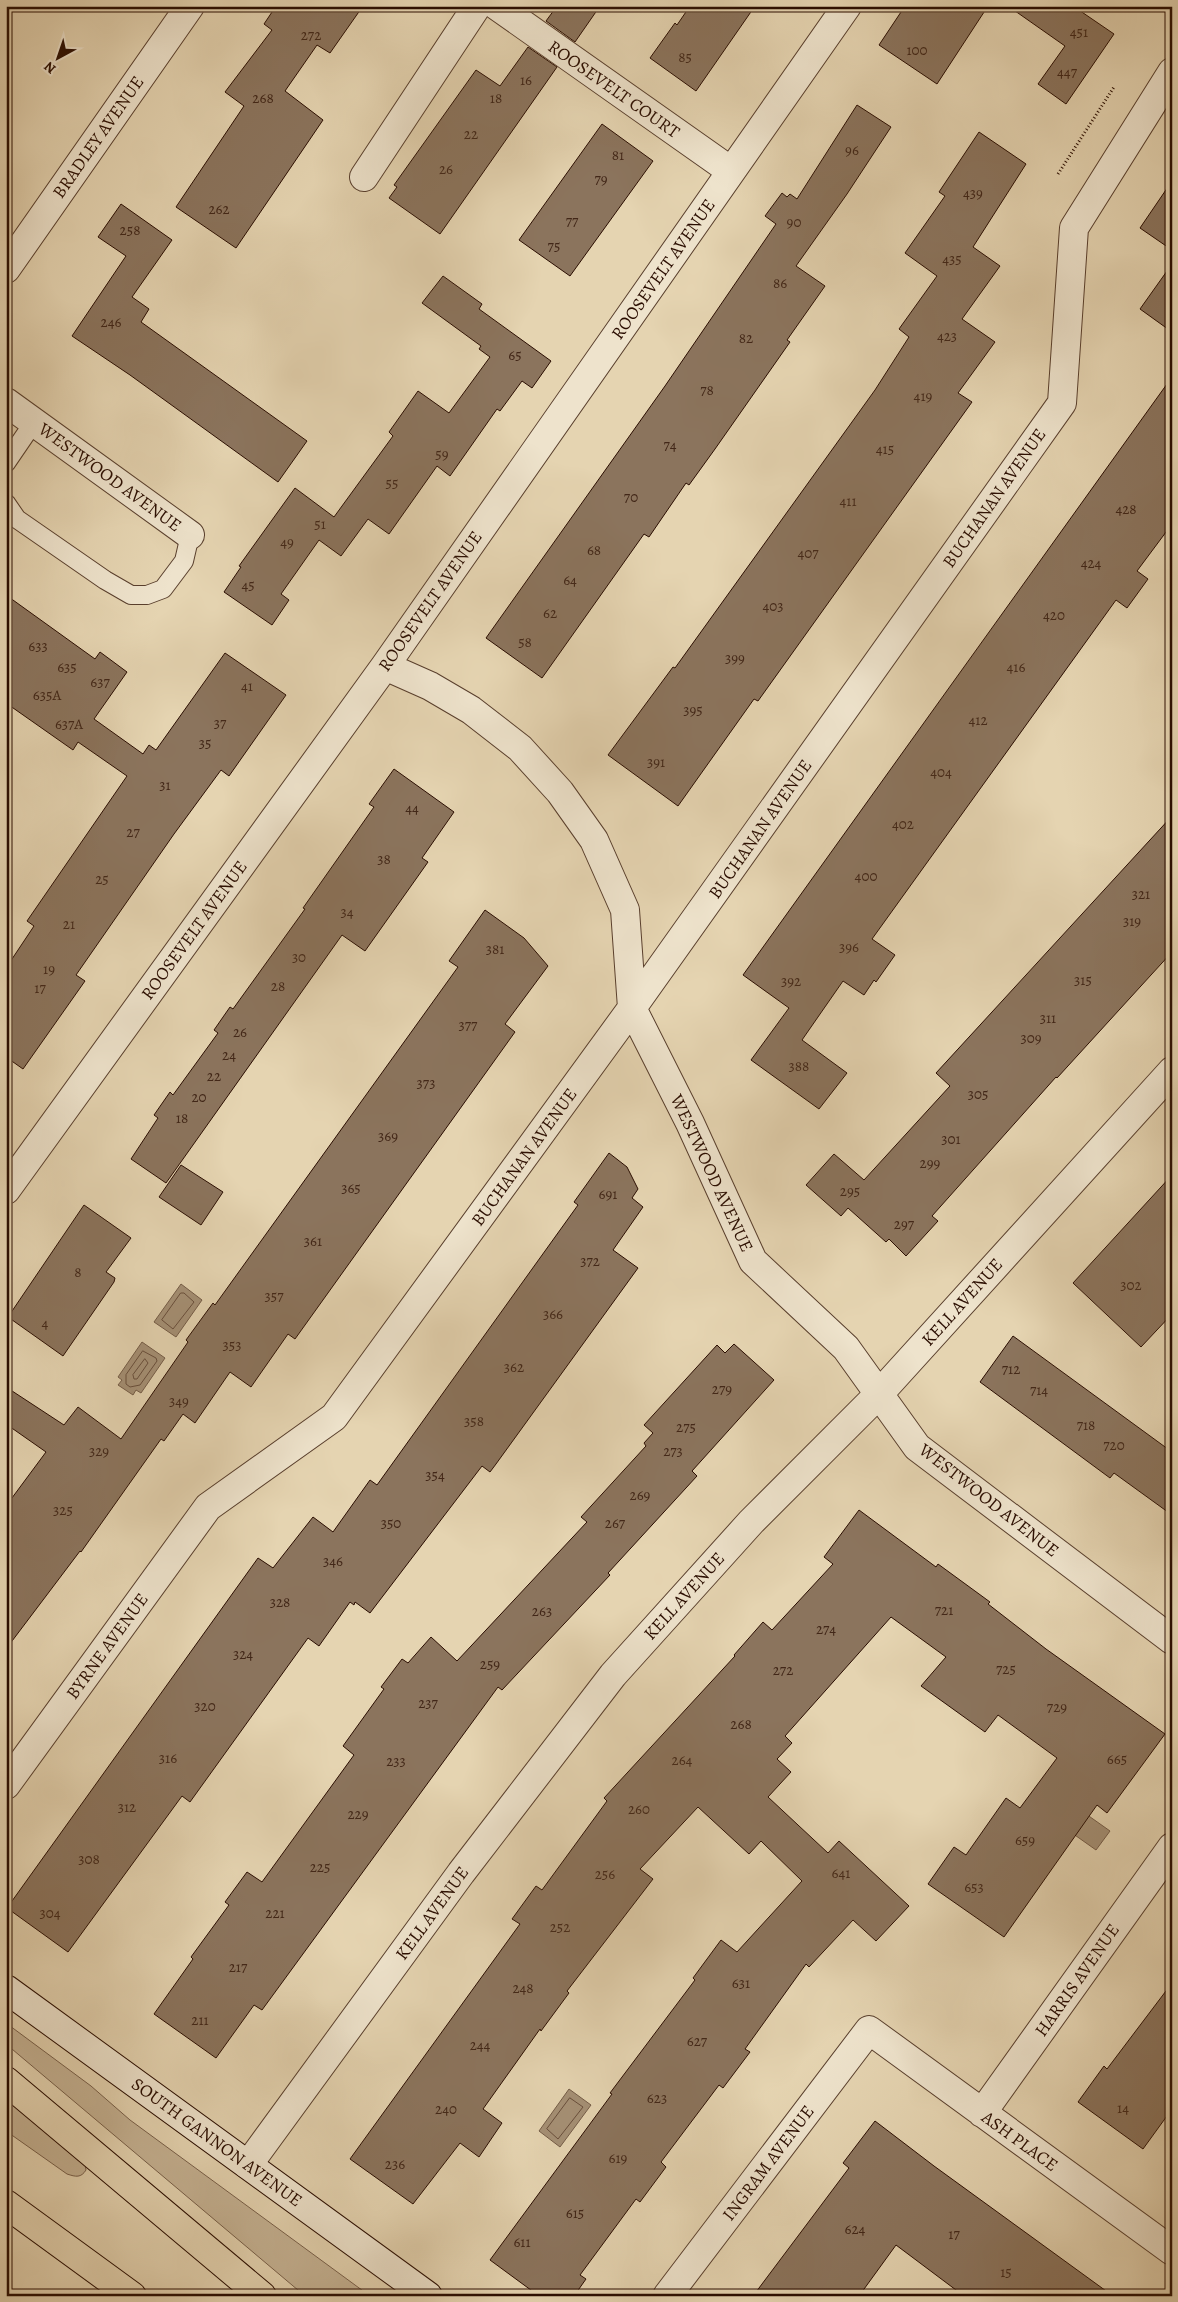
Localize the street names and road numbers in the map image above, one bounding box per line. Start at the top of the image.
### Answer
street label: ROOSEVELT COURT [543,34,685,144]
street label: BRADLEY AVENUE [47,71,149,203]
street label: ROOSEVELT AVENUE [605,194,721,344]
street label: WESTWOOD AVENUE [33,416,186,537]
street label: BUCHANAN AVENUE [937,423,1051,573]
street label: ROOSEVELT AVENUE [372,526,488,676]
street label: BUCHANAN AVENUE [703,754,817,904]
street label: ROOSEVELT AVENUE [135,856,253,1004]
street label: BUCHANAN AVENUE [466,1083,582,1231]
street label: WESTWOOD AVENUE [664,1089,759,1256]
street label: KELL AVENUE [916,1253,1008,1351]
street label: WESTWOOD AVENUE [913,1437,1064,1562]
street label: KELL AVENUE [638,1547,730,1645]
street label: BYRNE AVENUE [60,1588,154,1704]
street label: KELL AVENUE [390,1861,474,1965]
street label: HARRIS AVENUE [1029,1919,1125,2041]
street label: SOUTH GANNON AVENUE [127,2072,307,2212]
street label: INGRAM AVENUE [717,2100,819,2226]
street label: ASH PLACE [976,2105,1063,2177]

